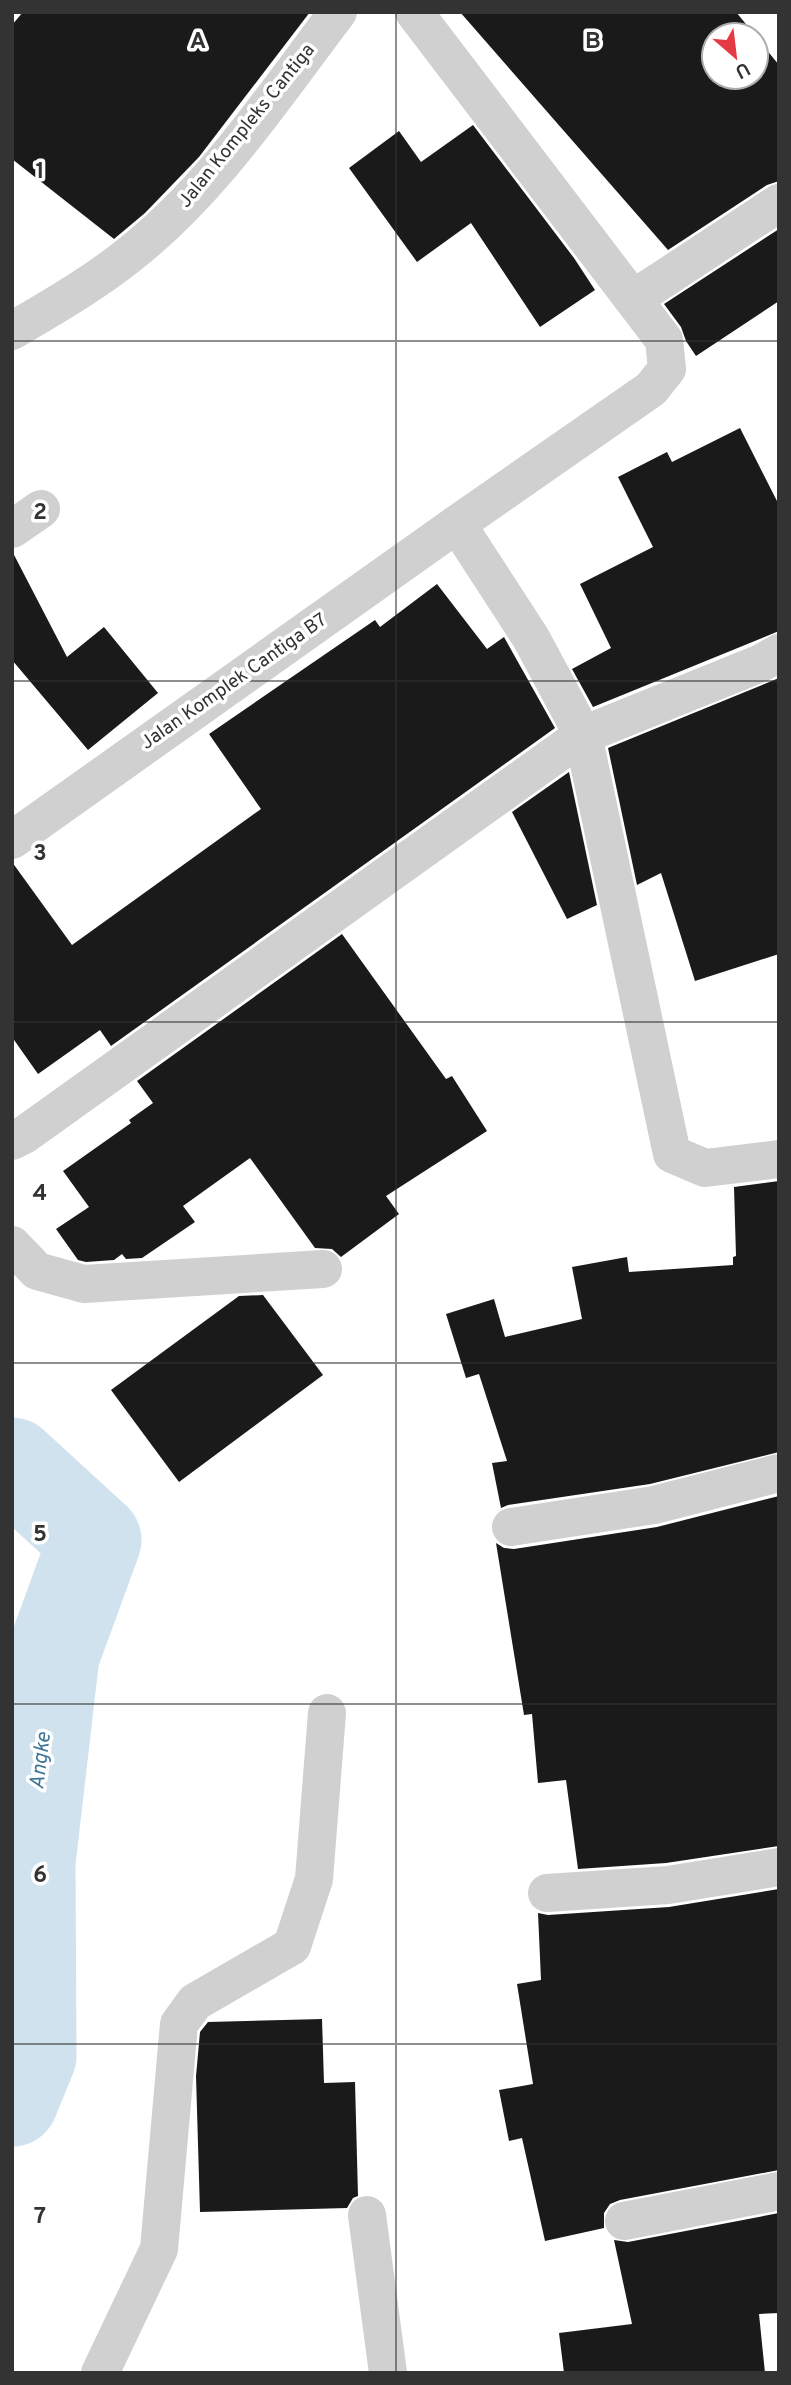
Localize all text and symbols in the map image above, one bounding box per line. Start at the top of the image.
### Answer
north arrow [700,21,770,91]
text: A [190,28,206,57]
text: B [585,28,601,57]
street label: Jalan Kompleks Cantiga [173,39,321,213]
text: U [730,55,754,83]
text: 1 [35,158,45,187]
text: 2 [33,499,47,528]
street label: Jalan Komplek Cantiga B7 [136,608,332,756]
text: 3 [33,840,47,869]
text: 4 [33,1180,47,1209]
text: 5 [33,1521,47,1550]
water label: Angke [24,1730,58,1791]
text: 6 [33,1862,47,1891]
text: 7 [34,2203,46,2232]

